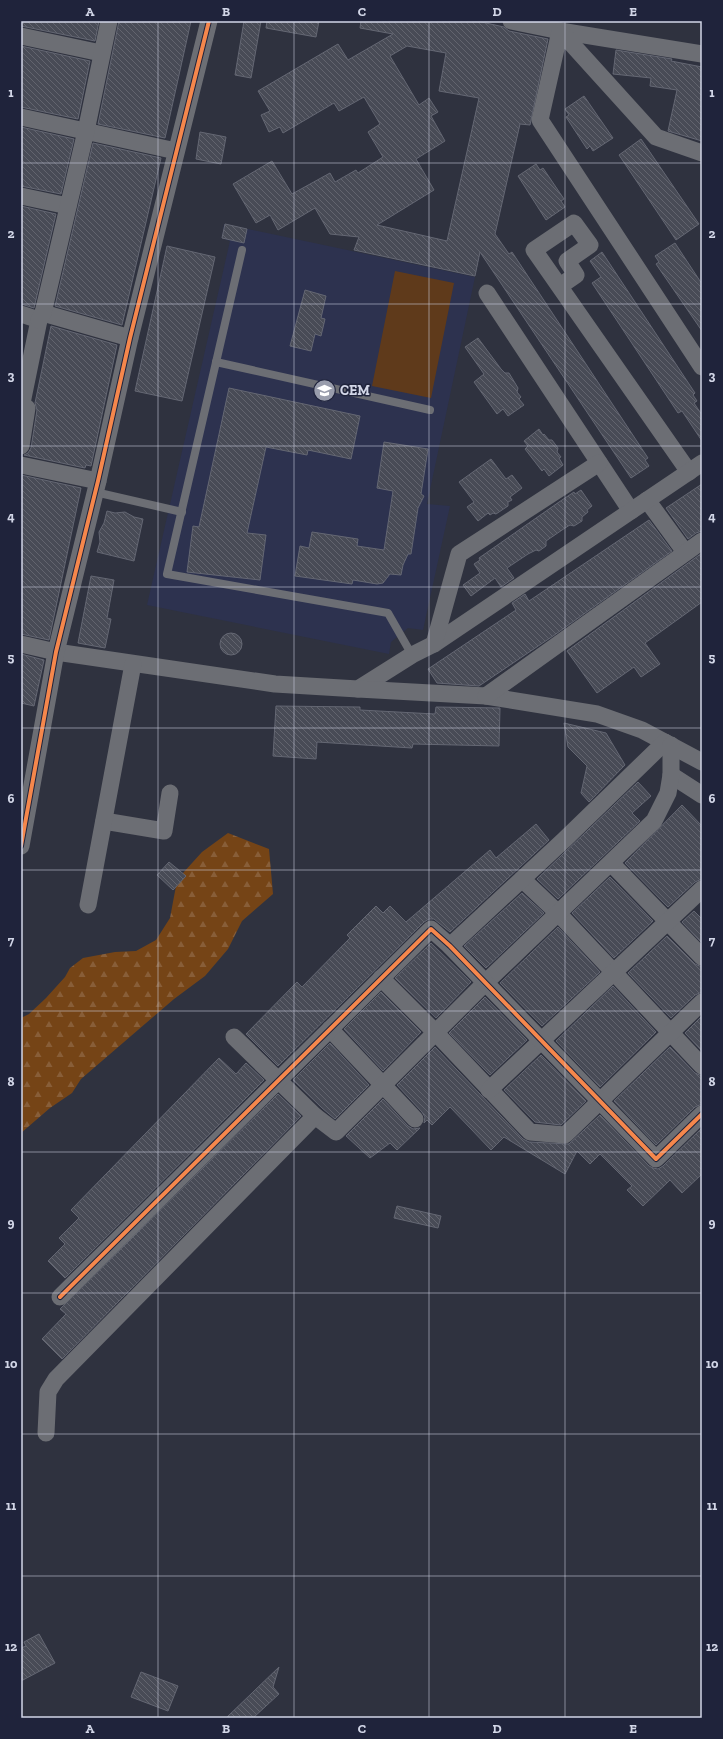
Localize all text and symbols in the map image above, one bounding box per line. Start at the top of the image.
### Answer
text: A [86,4,95,19]
text: B [222,4,230,19]
text: C [358,4,366,19]
text: D [492,4,502,19]
text: E [629,4,637,19]
text: 1 [8,85,14,100]
text: 1 [709,85,715,100]
text: 2 [8,226,15,241]
text: 2 [709,226,716,241]
text: 3 [8,368,15,383]
text: 3 [709,368,716,383]
school or university icon: CEM [311,377,337,403]
place label: CEM [340,382,370,399]
text: 4 [7,509,15,524]
text: 4 [708,509,716,524]
text: 5 [8,650,15,665]
text: 5 [709,650,716,665]
text: 6 [8,791,15,806]
text: 6 [709,791,716,806]
text: 7 [8,933,15,948]
text: 7 [709,933,716,948]
text: 8 [7,1074,15,1089]
text: 8 [708,1074,716,1089]
text: 9 [8,1215,15,1230]
text: 9 [709,1215,716,1230]
text: 10 [5,1356,18,1371]
text: 10 [706,1356,719,1371]
text: 11 [6,1498,17,1513]
text: 11 [707,1498,718,1513]
text: 12 [5,1639,17,1654]
text: 12 [706,1639,718,1654]
text: A [86,1721,95,1736]
text: B [222,1721,230,1736]
text: C [358,1721,366,1736]
text: D [492,1721,502,1736]
text: E [629,1721,637,1736]

